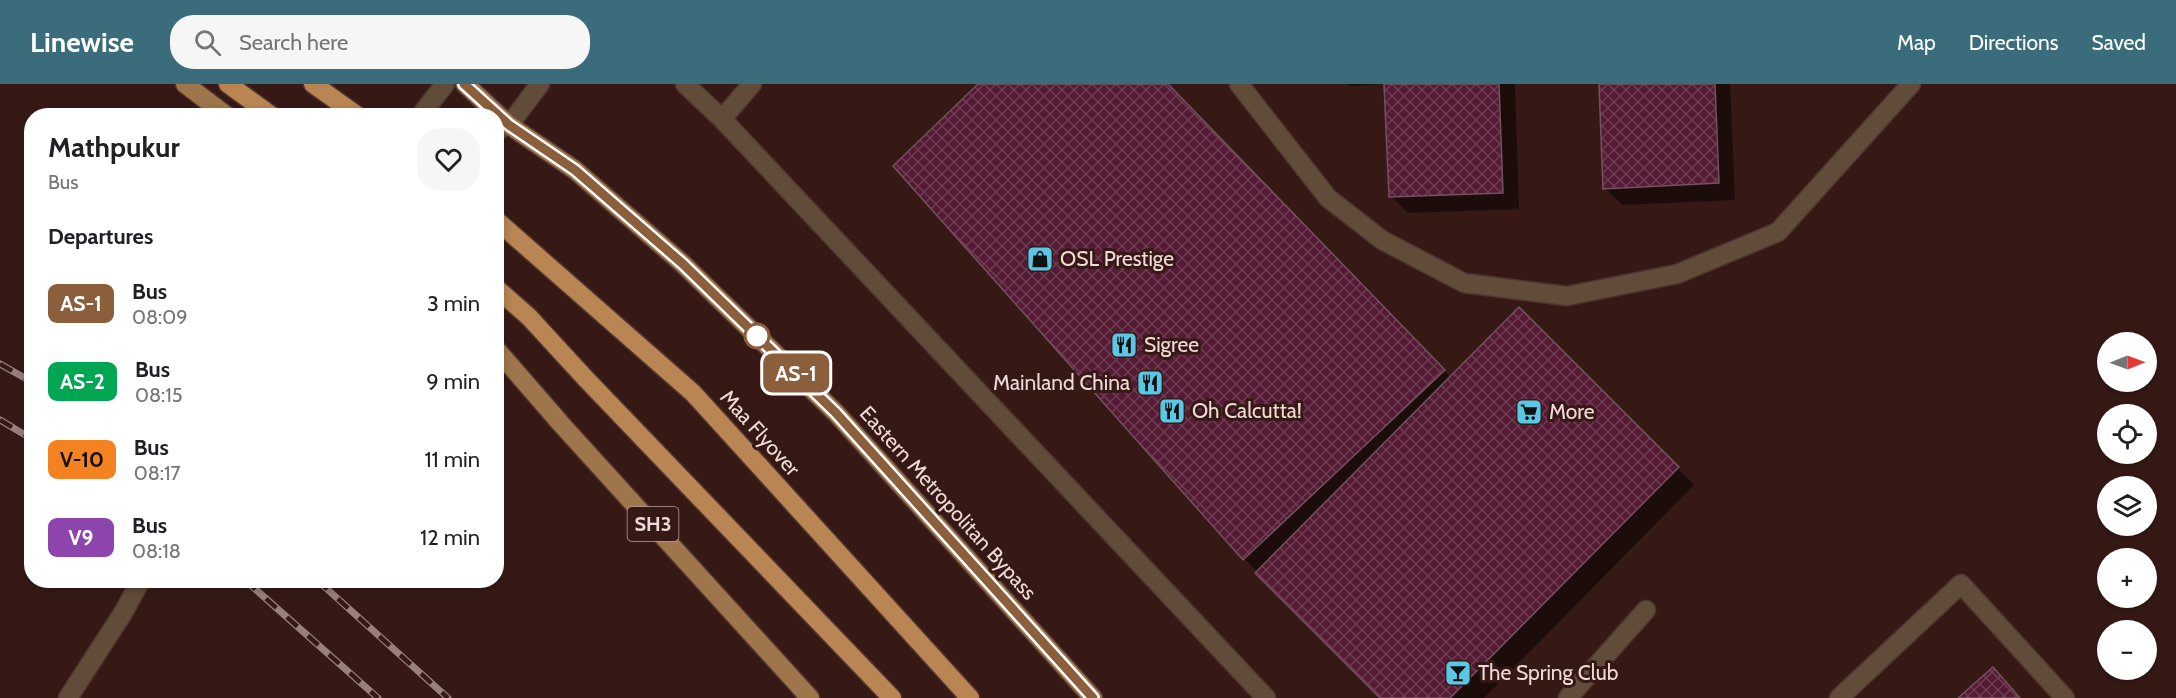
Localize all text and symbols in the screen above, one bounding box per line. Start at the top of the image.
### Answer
search box [170,15,590,69]
text: Linewise [30,25,134,59]
icon: search [191,26,224,59]
text: Search here [239,29,348,56]
text: Map [1897,30,1936,55]
text: Directions [1969,30,2058,55]
text: Saved [2091,30,2146,55]
button: heart [417,128,480,191]
text: Mathpukur [48,130,180,164]
text: Bus [48,170,79,194]
text: Departures [48,223,153,250]
shop icon: OSL Prestige [1025,244,1055,274]
place label: OSL Prestige [1060,246,1174,271]
text: Bus [132,278,167,305]
text: 3 min [427,290,480,317]
text: AS-1 [60,291,102,316]
text: 08:09 [132,305,188,329]
unlabelled marker [744,323,770,349]
restaurant icon: Sigree [1109,330,1139,360]
place label: Sigree [1144,332,1199,357]
north arrow [2097,332,2157,392]
map controls [2097,332,2157,680]
line badge: AS-1 [754,354,838,392]
text: Bus [135,356,170,383]
text: AS-1 [775,361,817,386]
text: 9 min [426,368,480,395]
restaurant icon: Mainland China [1135,368,1165,398]
text: AS-2 [60,369,105,394]
place label: Mainland China [993,370,1130,395]
text: 08:15 [135,383,183,407]
street label: Maa Flyover [715,385,806,481]
restaurant icon: Oh Calcutta! [1157,396,1187,426]
supermarket icon: More [1514,397,1544,427]
place label: Oh Calcutta! [1192,398,1302,423]
place label: More [1549,399,1595,424]
street label: Eastern Metropolitan Bypass [855,401,1042,605]
button: locate [2097,404,2157,464]
text: Bus [134,434,169,461]
text: 11 min [424,446,480,473]
text: V-10 [60,447,104,472]
text: 08:17 [134,461,181,485]
button: layers [2097,476,2157,536]
road number: SH3 [628,507,678,541]
text: Bus [132,512,167,539]
text: 12 min [420,524,480,551]
text: V9 [69,525,93,550]
text: 08:18 [132,539,181,563]
button: + [2097,548,2157,608]
button: − [2097,620,2157,680]
bar icon: The Spring Club [1443,658,1473,688]
place label: The Spring Club [1478,660,1618,685]

